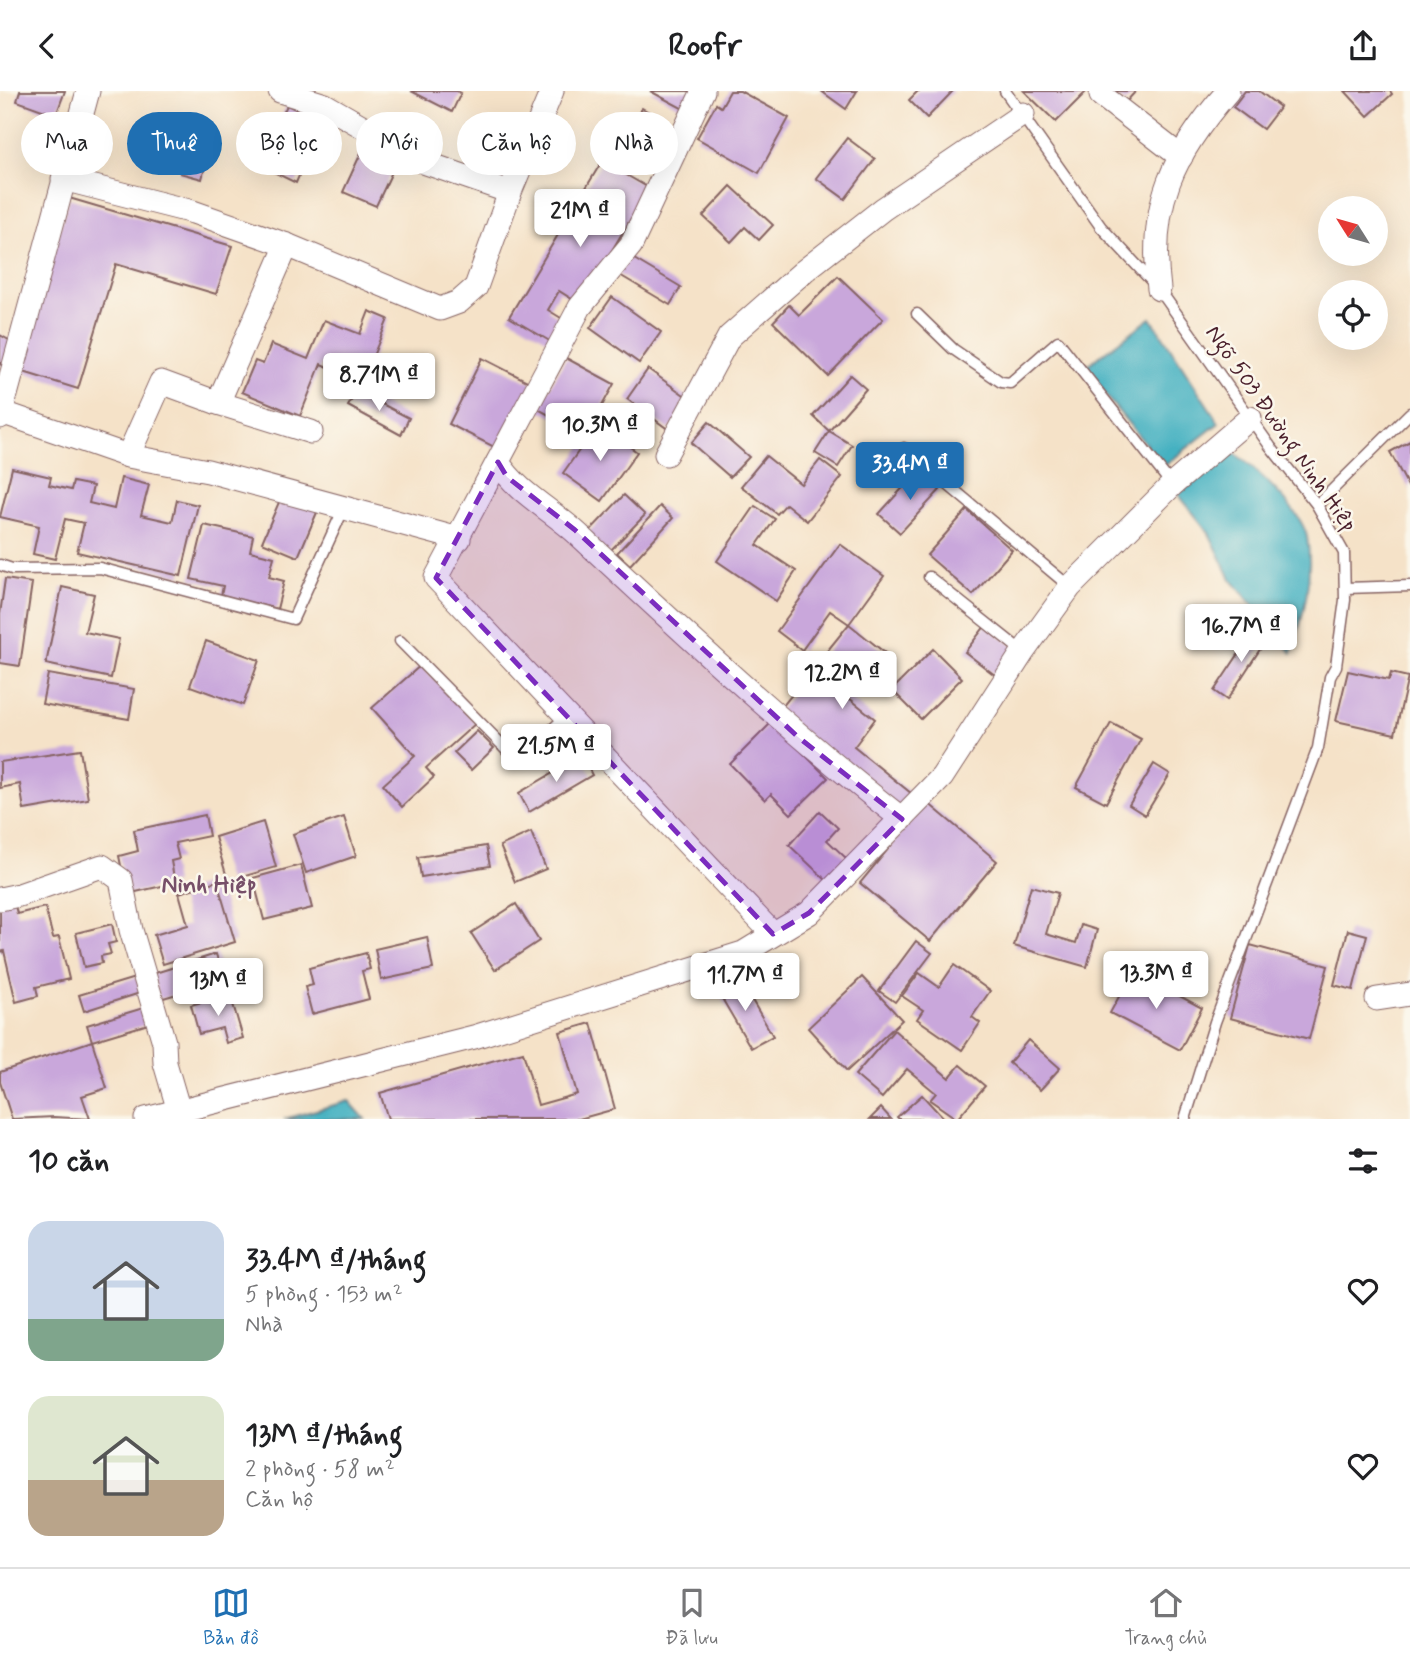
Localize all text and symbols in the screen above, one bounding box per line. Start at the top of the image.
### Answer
text: Roofr [668,25,742,67]
icon: back [28,27,66,65]
icon: share [1344,27,1382,65]
chip: Mua [21,112,113,175]
chip: Thuê [127,112,222,175]
chip: Bộ lọc [236,112,342,175]
chip: Mới [356,112,443,175]
chip: Căn hộ [457,112,576,175]
chip: Nhà [590,112,678,175]
pin: 21M ₫ [531,190,629,249]
north arrow [1318,196,1388,266]
map controls [1318,196,1388,350]
text: 21M ₫ [550,197,610,227]
button: locate [1318,280,1388,350]
street label: Ngõ 503 Đường Ninh Hiệp [1196,320,1363,540]
pin: 8.71M ₫ [314,353,444,413]
text: 8.71M ₫ [339,361,419,391]
pin: 10.3M ₫ [535,403,665,463]
text: 10.3M ₫ [562,411,638,441]
pin: 33.4M ₫ [845,443,975,502]
text: 33.4M ₫ [872,450,948,480]
pin: 16.7M ₫ [1176,605,1306,664]
text: 16.7M ₫ [1201,612,1281,642]
pin: 12.2M ₫ [777,651,907,711]
text: 12.2M ₫ [804,659,880,689]
pin: 21.5M ₫ [491,725,621,784]
text: 21.5M ₫ [517,732,595,762]
district label: Ninh Hiệp [162,870,256,901]
pin: 13.3M ₫ [1091,951,1221,1011]
pin: 11.7M ₫ [680,953,810,1013]
pin: 13M ₫ [169,958,267,1018]
text: 13.3M ₫ [1119,959,1193,989]
text: 11.7M ₫ [706,961,784,991]
text: 13M ₫ [189,966,247,996]
text: 10 căn [28,1142,109,1181]
icon: filters [1344,1142,1382,1180]
text: 33.4M ₫/tháng [245,1241,427,1280]
icon: home [84,1249,168,1333]
icon: heart [1344,1272,1382,1310]
text: 5 phòng · 153 m² [245,1280,403,1310]
text: Nhà [245,1310,283,1340]
text: 13M ₫/tháng [245,1416,403,1455]
icon: home [84,1424,168,1508]
icon: heart [1344,1447,1382,1485]
text: 2 phòng · 58 m² [245,1455,395,1485]
text: Căn hộ [245,1485,314,1515]
tab: Bản đồ [203,1584,259,1651]
tab: Đã lưu [665,1584,718,1651]
tab: Trang chủ [1124,1584,1207,1651]

